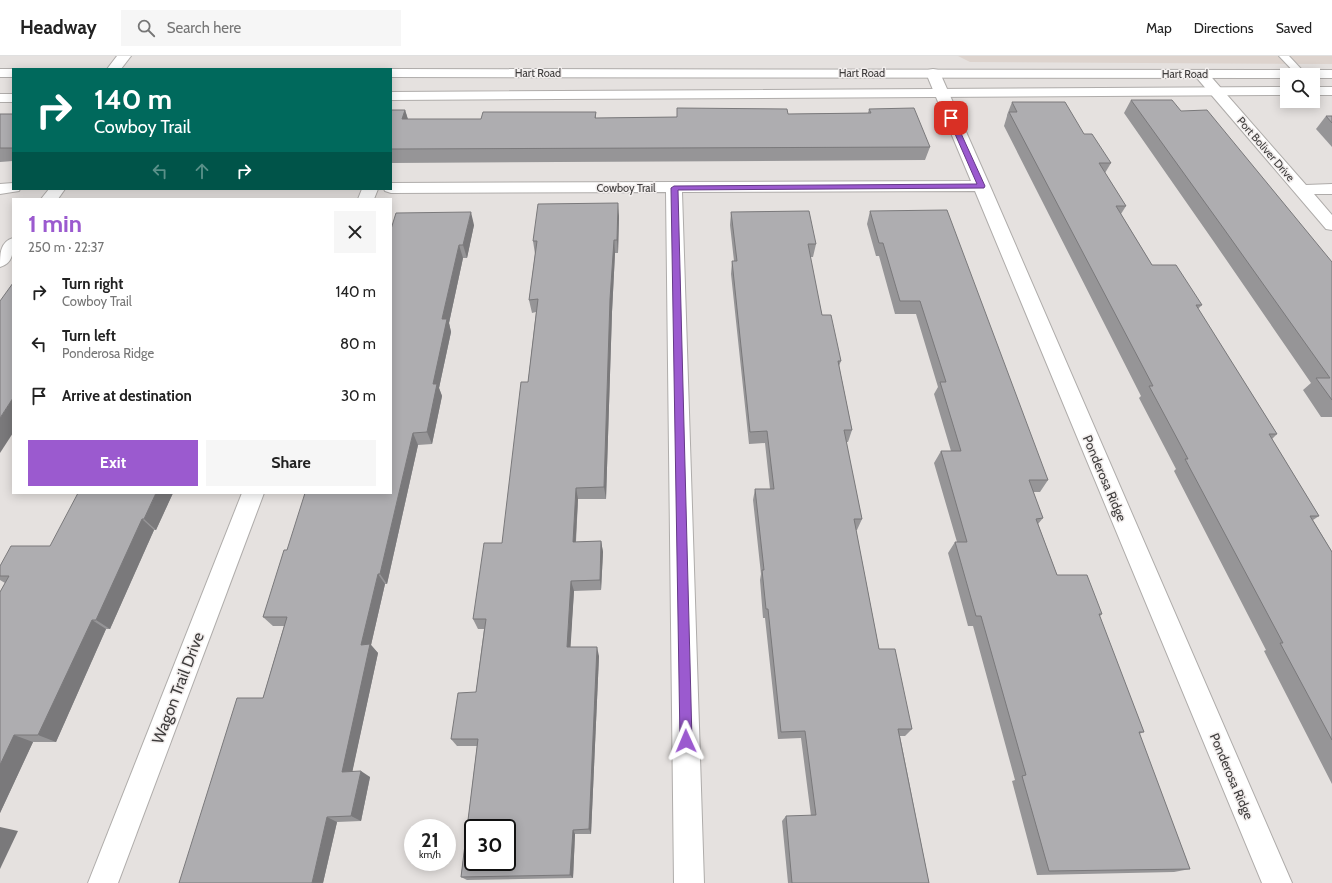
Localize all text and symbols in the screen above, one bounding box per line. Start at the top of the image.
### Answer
search box [121,10,401,46]
text: Headway [20,16,97,39]
icon: search [135,17,157,39]
text: Search here [167,19,241,37]
text: Map [1146,19,1172,37]
text: Directions [1194,19,1254,37]
text: Saved [1276,19,1312,37]
street label: Hart Road [515,66,561,80]
street label: Hart Road [839,66,885,80]
street label: Hart Road [1162,67,1208,81]
map controls [1280,68,1320,108]
button: search [1280,68,1320,108]
text: 140 m [94,82,172,116]
icon: right [28,84,80,136]
pin [934,101,968,135]
icon: arrive [940,107,962,129]
street label: Port Boliver Drive [1234,114,1298,184]
text: Cowboy Trail [94,116,191,138]
icon: left [149,160,171,182]
icon: ahead [191,160,213,182]
icon: right [233,160,255,182]
street label: Cowboy Trail [596,181,656,195]
text: 1 min [28,209,82,238]
button: close [334,211,376,253]
text: 250 m · 22:37 [28,239,104,255]
text: Turn right [62,275,123,293]
icon: right [28,281,50,303]
text: 140 m [335,283,376,301]
text: Cowboy Trail [62,293,132,309]
text: Turn left [62,327,116,345]
icon: left [28,333,50,355]
text: 80 m [340,335,376,353]
text: Ponderosa Ridge [62,345,154,361]
icon: arrive [28,385,50,407]
text: Arrive at destination [62,387,192,405]
text: 30 m [341,387,376,405]
street label: Ponderosa Ridge [1080,433,1130,524]
button: Exit [28,440,198,486]
button: Share [206,440,376,486]
street label: Wagon Trail Drive [148,630,208,746]
position arrow [665,720,707,762]
street label: Ponderosa Ridge [1207,731,1257,822]
speed limit sign: 30 [464,819,516,871]
text: 21 [421,828,439,852]
text: km/h [419,848,441,861]

